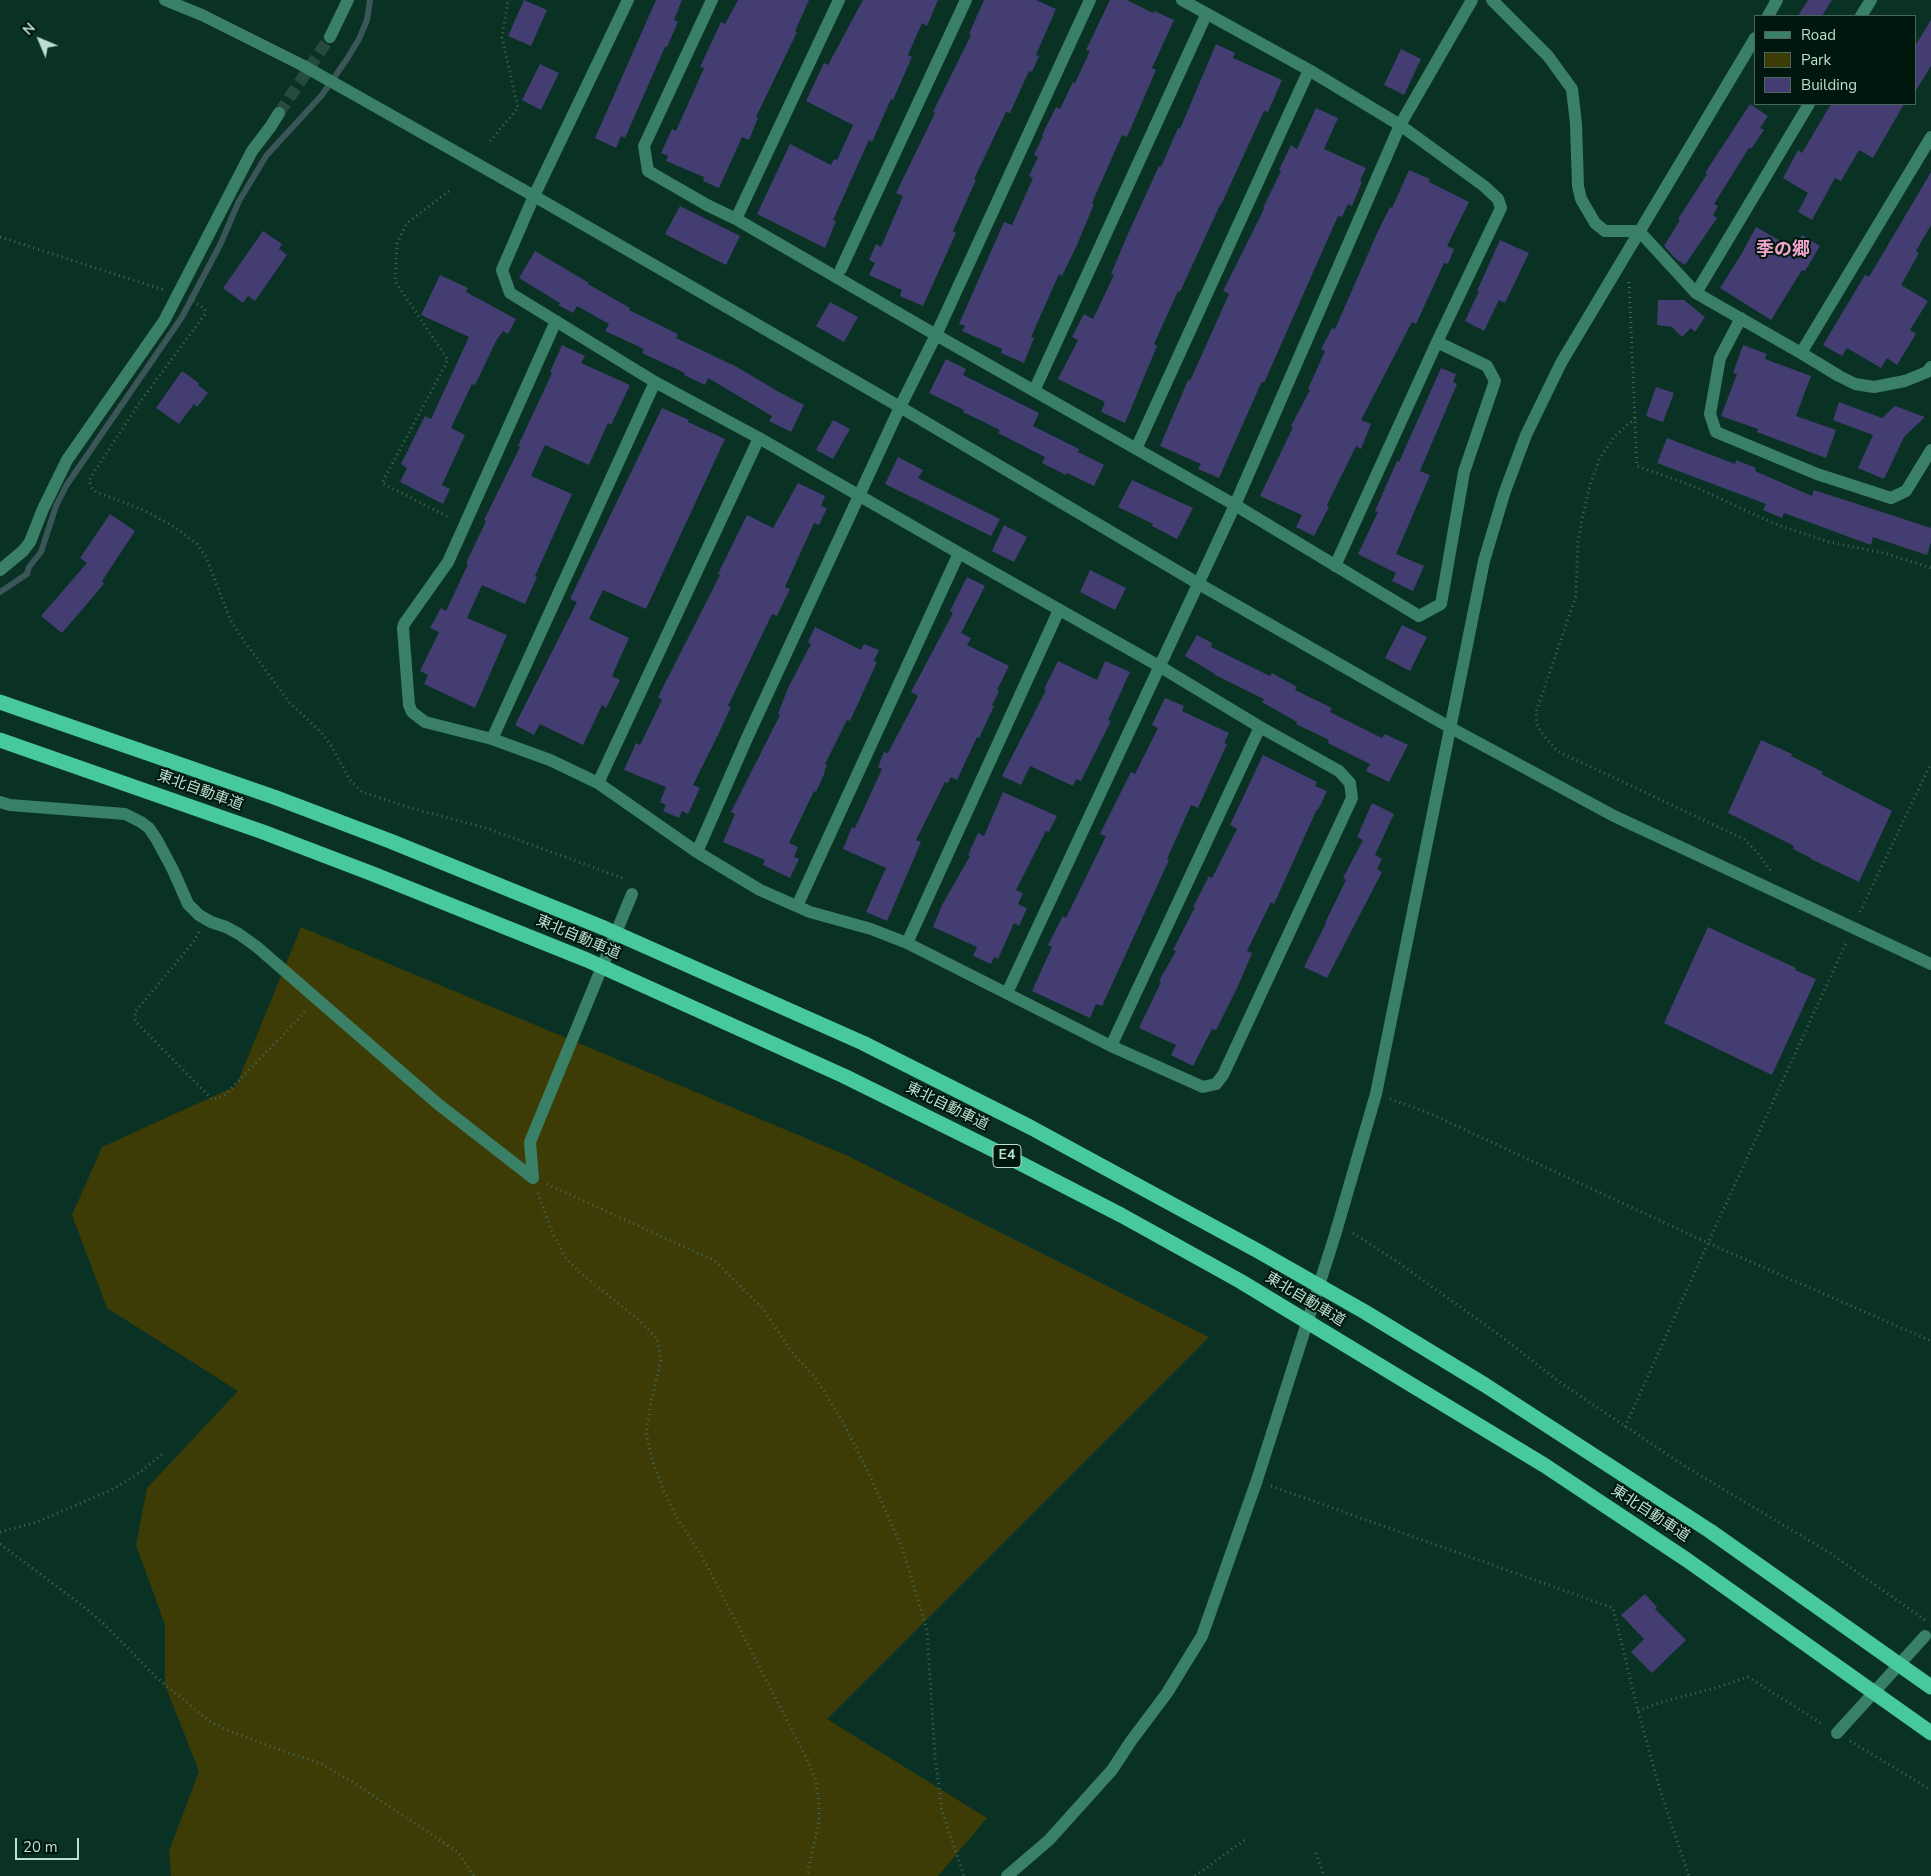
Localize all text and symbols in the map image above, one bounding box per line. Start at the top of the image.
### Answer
north arrow [15,15,65,65]
legend [1754,15,1916,105]
text: N [19,19,39,39]
text: Road [1801,25,1836,45]
text: Park [1801,50,1831,70]
text: Building [1801,75,1857,95]
district label: 季の郷 [1756,240,1810,262]
street label: 東北自動車道 [155,767,245,815]
street label: 東北自動車道 [533,912,623,964]
street label: 東北自動車道 [903,1079,991,1135]
road number: E4 [993,1144,1021,1168]
street label: 東北自動車道 [1262,1269,1348,1331]
street label: 東北自動車道 [1607,1482,1693,1546]
scale bar [18,1828,81,1860]
text: 20 m [23,1837,58,1857]

